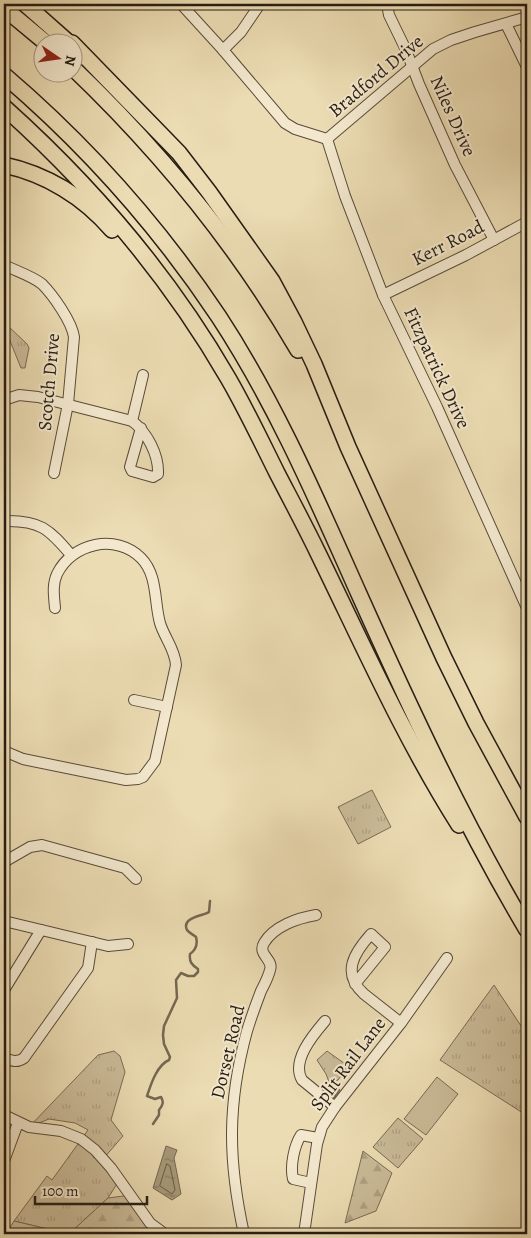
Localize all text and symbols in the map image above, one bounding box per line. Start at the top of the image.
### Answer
street label: Bradford Drive [323,29,429,123]
north arrow [32,32,82,82]
text: N [60,54,81,68]
street label: Niles Drive [424,71,482,161]
street label: Kerr Road [407,213,489,272]
street label: Fitzpatrick Drive [397,303,477,433]
street label: Scotch Drive [32,332,66,432]
street label: Dorset Road [205,1002,252,1102]
street label: Split Rail Lane [304,1012,392,1116]
scale bar [35,1173,148,1205]
text: 100 m [42,1181,79,1201]

